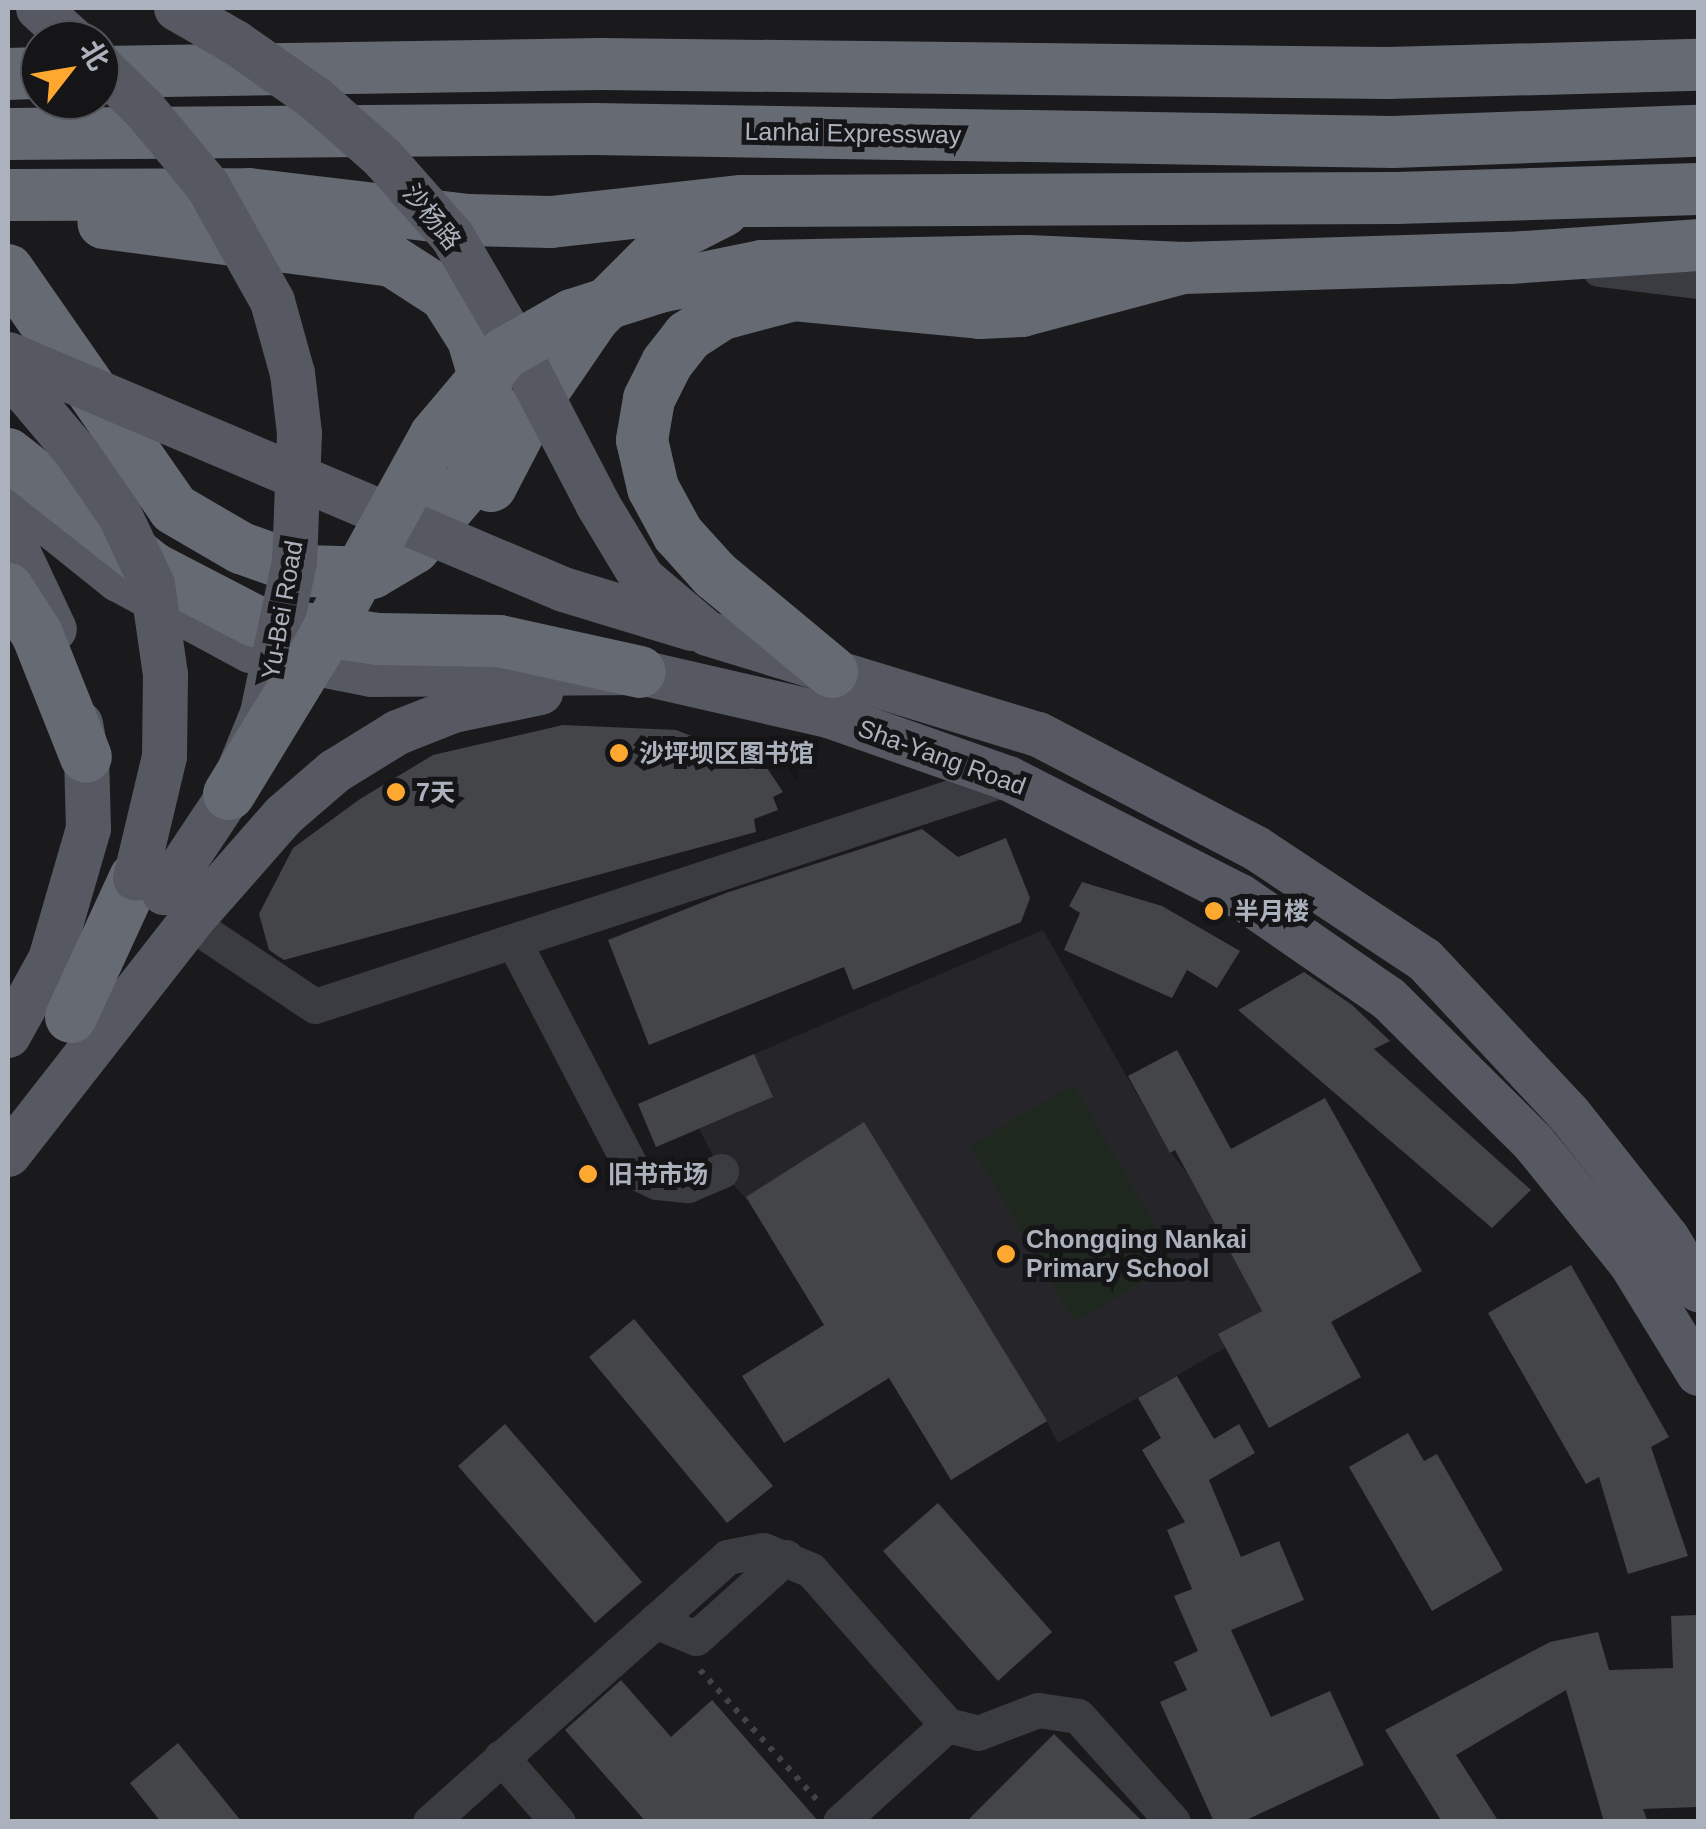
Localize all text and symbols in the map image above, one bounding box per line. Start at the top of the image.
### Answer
north arrow [20,20,120,120]
text: 北 [74,35,115,75]
street label: Lanhai Expressway [744,116,962,150]
street label: 沙杨路 [397,178,467,256]
street label: Yu-Bei Road [255,538,309,682]
street label: Sha-Yang Road [854,713,1030,801]
place label: 沙坪坝区图书馆 [639,738,814,768]
marker: 沙坪坝区图书馆 [608,742,630,764]
place label: 7天 [416,777,455,807]
marker: 7天 [385,781,407,803]
place label: 半月楼 [1234,896,1309,926]
marker: 半月楼 [1203,900,1225,922]
place label: 旧书市场 [608,1159,708,1189]
marker: 旧书市场 [577,1163,599,1185]
place label: Chongqing Nankai Primary School [1026,1225,1247,1284]
marker: Chongqing Nankai Primary School [995,1243,1017,1265]

